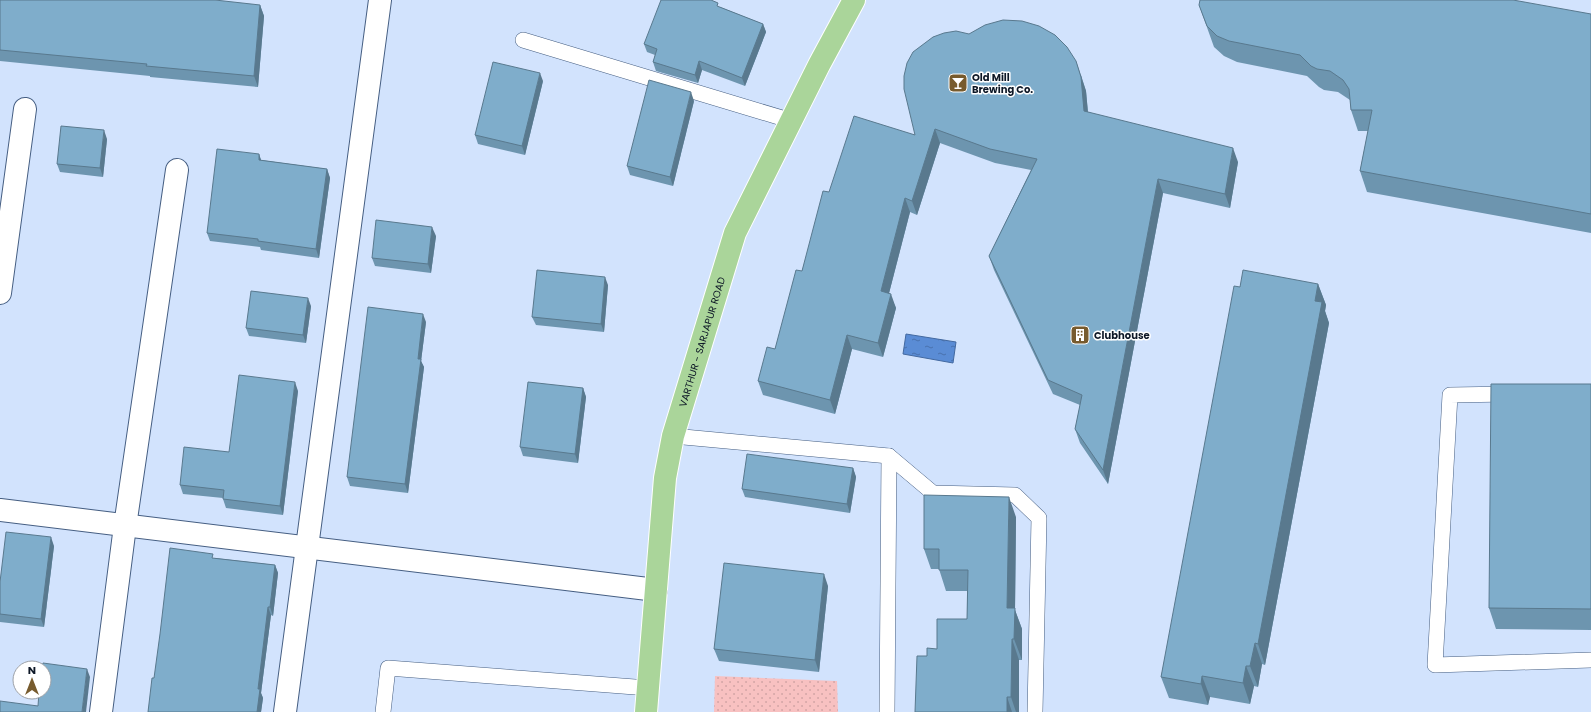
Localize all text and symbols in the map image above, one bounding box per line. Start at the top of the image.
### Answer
place label: Old Mill Brewing Co. [972,70,1033,97]
bar icon: Old Mill Brewing Co. [947,72,969,94]
street label: VARTHUR - SARJAPUR ROAD [675,275,729,409]
building icon: Clubhouse [1069,324,1091,346]
place label: Clubhouse [1094,328,1150,343]
north arrow [12,660,52,700]
text: N [28,662,36,678]

